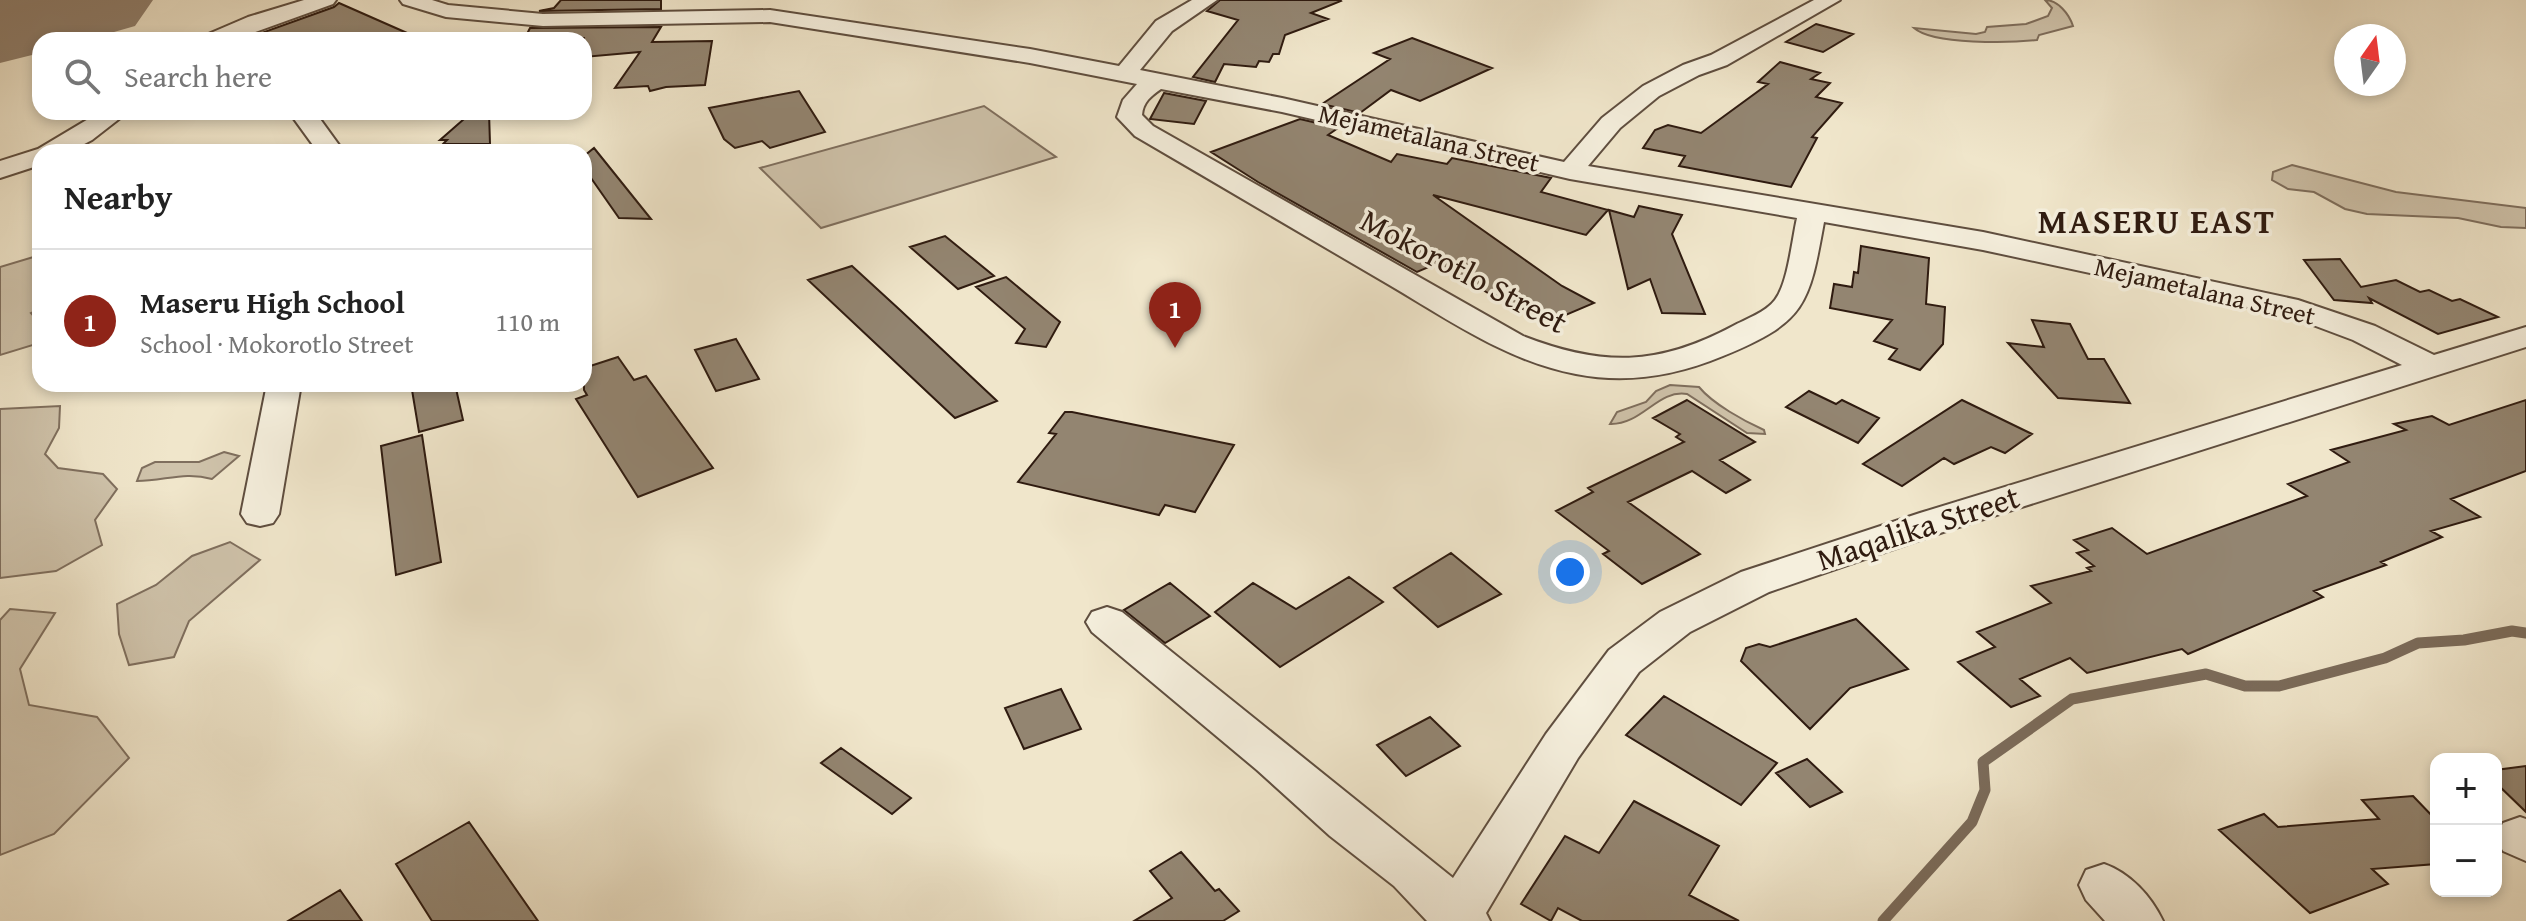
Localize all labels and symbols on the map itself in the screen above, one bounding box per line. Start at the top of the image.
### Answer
north arrow [2334,24,2406,96]
street label: Mejametalana Street [1315,93,1543,182]
street label: Mokorotlo Street [1352,196,1576,345]
district label: MASERU EAST [2038,196,2276,245]
street label: Mejametalana Street [2091,246,2319,335]
pin: 1 [1149,282,1201,348]
street label: Maqalika Street [1810,473,2025,582]
your location [1550,552,1590,592]

